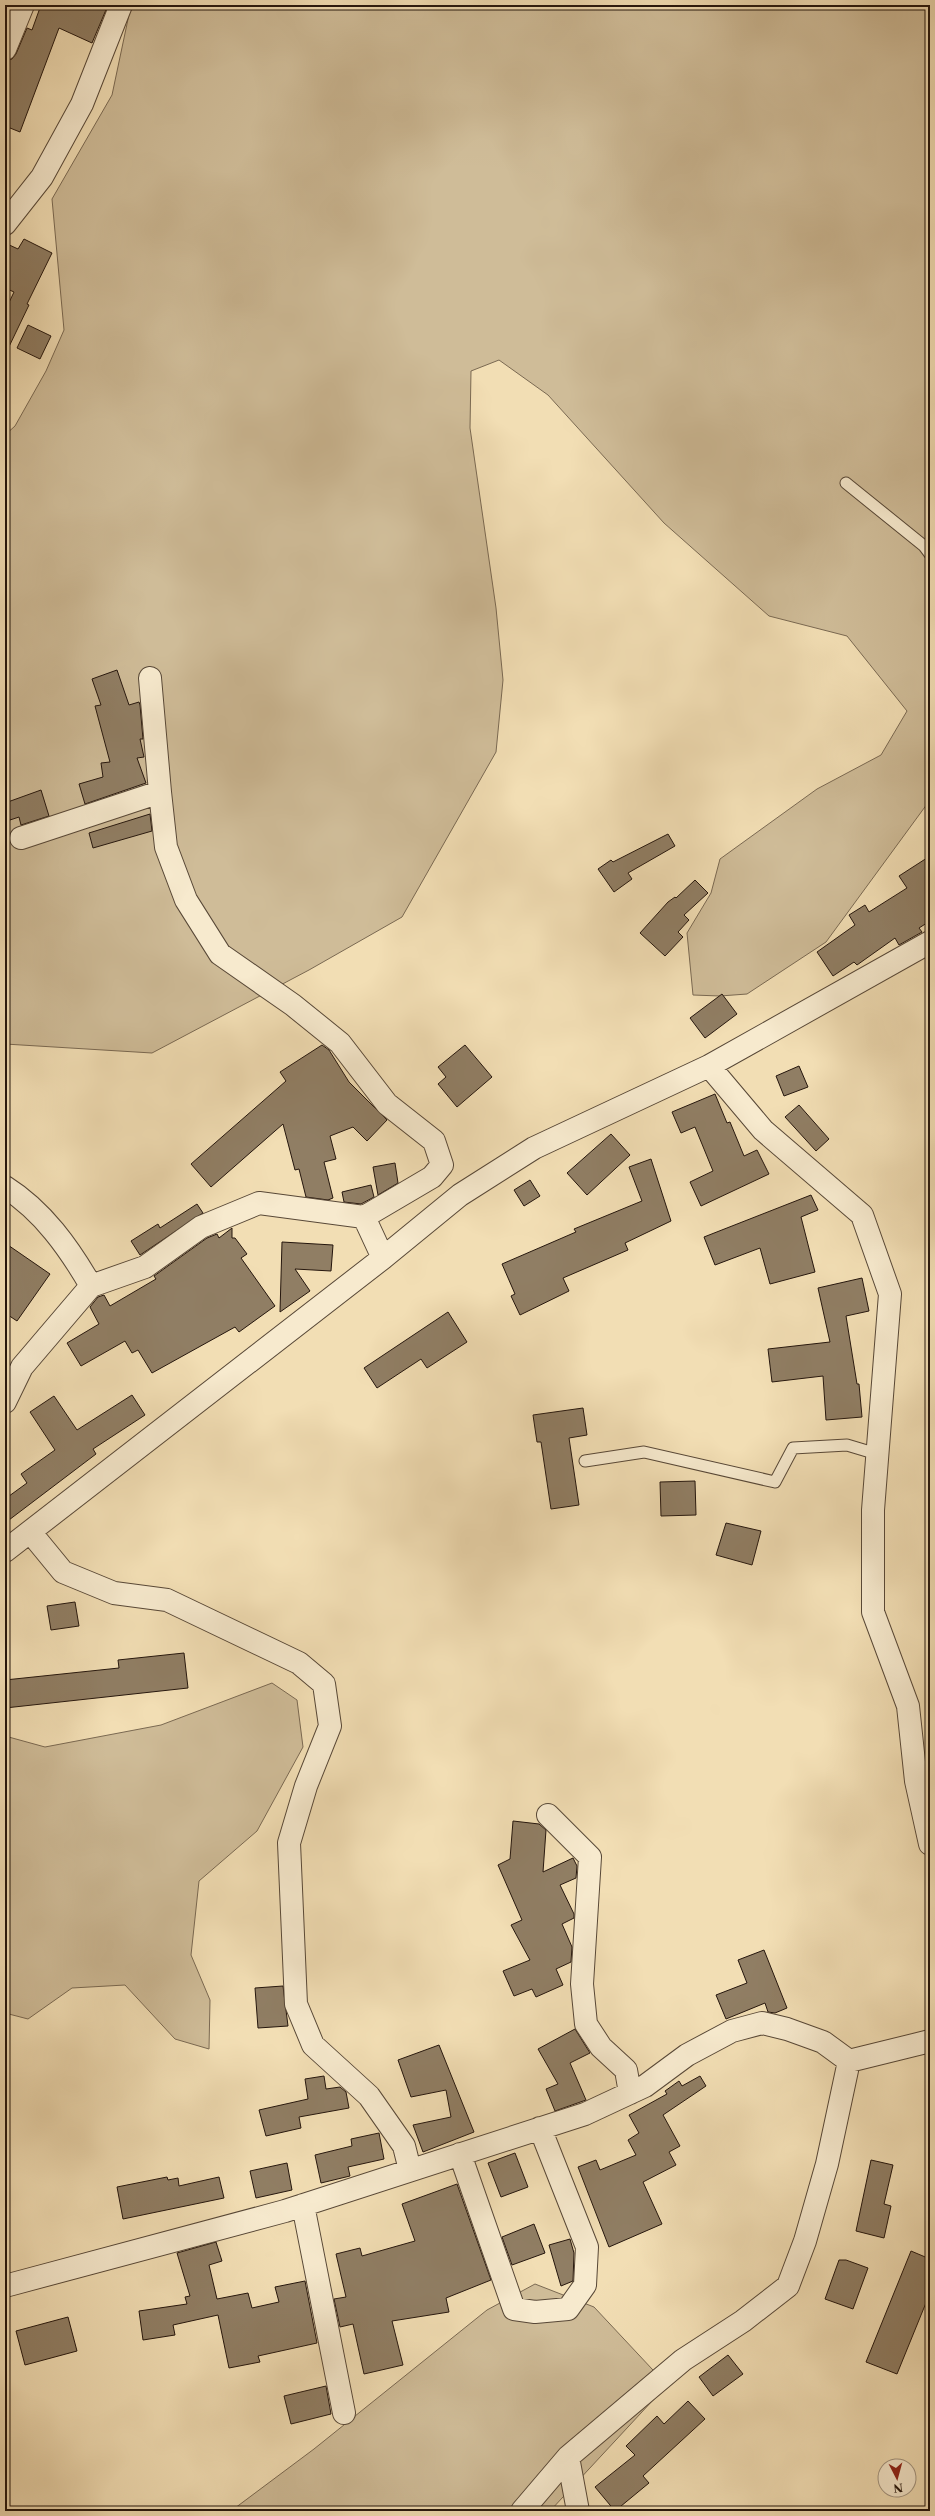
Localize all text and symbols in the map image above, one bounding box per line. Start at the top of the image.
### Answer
north arrow [877,2458,917,2498]
text: N [892,2480,904,2495]

